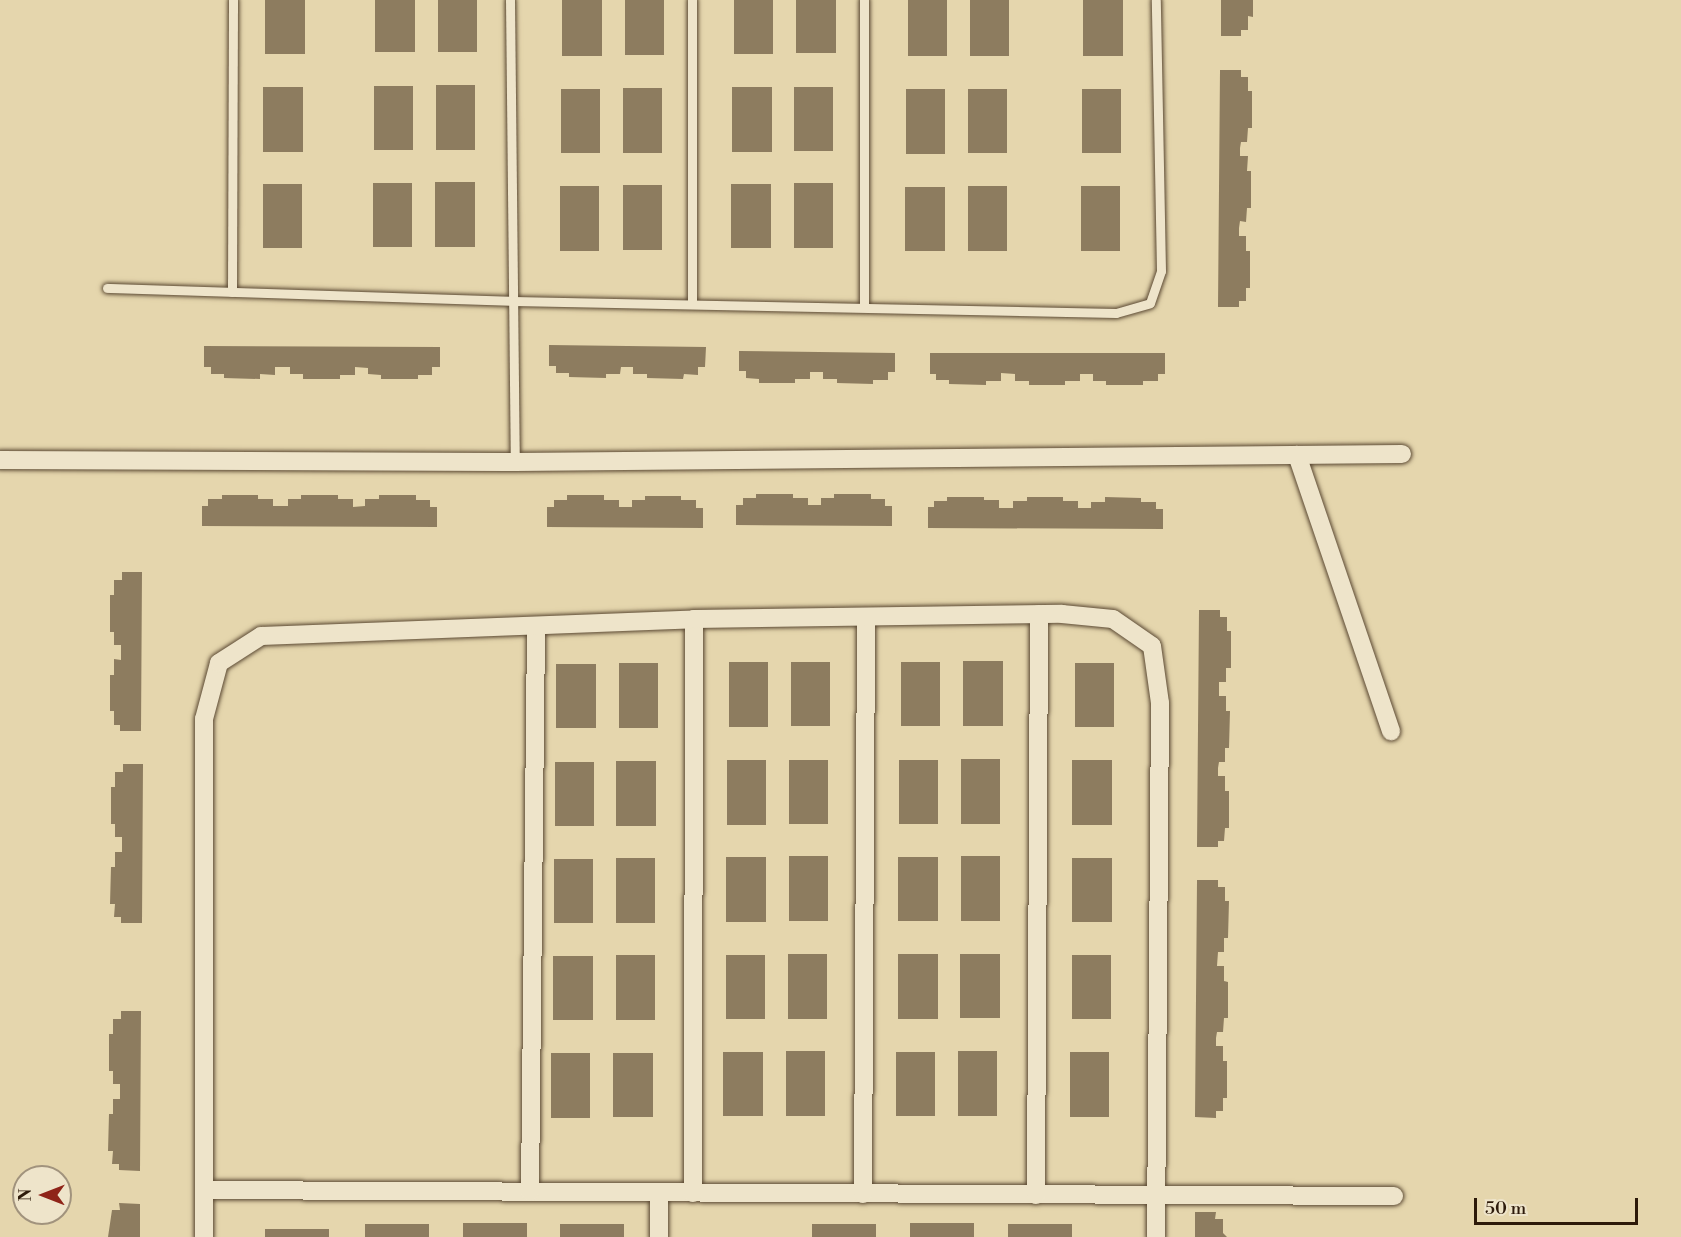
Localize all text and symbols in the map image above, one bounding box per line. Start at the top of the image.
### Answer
north arrow [12,1165,72,1225]
scale bar [1477,1186,1640,1224]
text: N [16,1189,36,1201]
text: 50 m [1485,1197,1526,1220]

